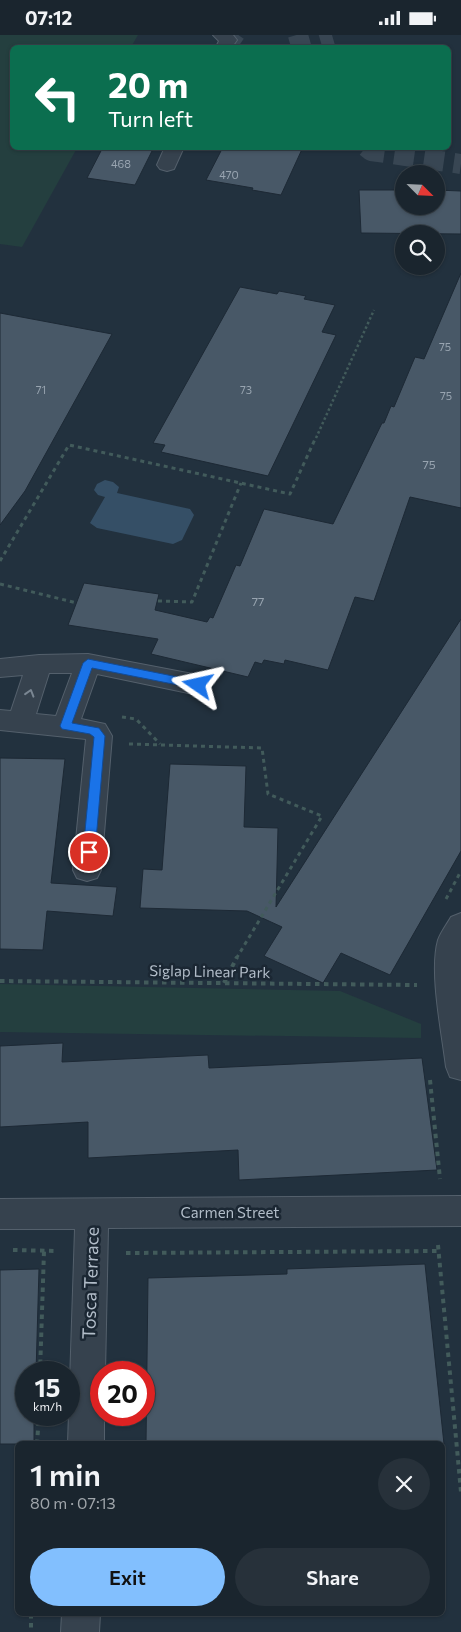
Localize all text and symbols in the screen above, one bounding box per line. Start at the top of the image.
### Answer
text: 07:12 [25,6,72,29]
text: 20 m [108,62,188,105]
icon: left [25,65,90,130]
text: Turn left [108,105,193,132]
house number: 468 [111,157,131,170]
north arrow [395,165,445,215]
map controls [395,165,445,275]
house number: 470 [219,168,239,181]
button: search [395,225,445,275]
house number: 75 [439,340,451,353]
house number: 71 [36,383,46,396]
house number: 73 [240,383,252,396]
house number: 75 [440,389,452,402]
house number: 75 [422,457,436,471]
house number: 77 [252,594,264,608]
position arrow [171,658,223,710]
one-way arrow [25,689,35,698]
pin [68,831,110,873]
icon: arrive [75,838,103,866]
street label: Siglap Linear Park [149,961,271,981]
street label: Carmen Street [181,1203,279,1221]
street label: Tosca Terrace [77,1226,103,1340]
speed limit sign: 20 [90,1361,155,1426]
text: 15 [35,1372,60,1402]
text: km/h [33,1399,62,1413]
text: 1 min [30,1455,101,1492]
button: close [378,1458,430,1510]
text: 80 m · 07:13 [30,1493,116,1512]
button: Exit [30,1548,225,1606]
button: Share [235,1548,430,1606]

